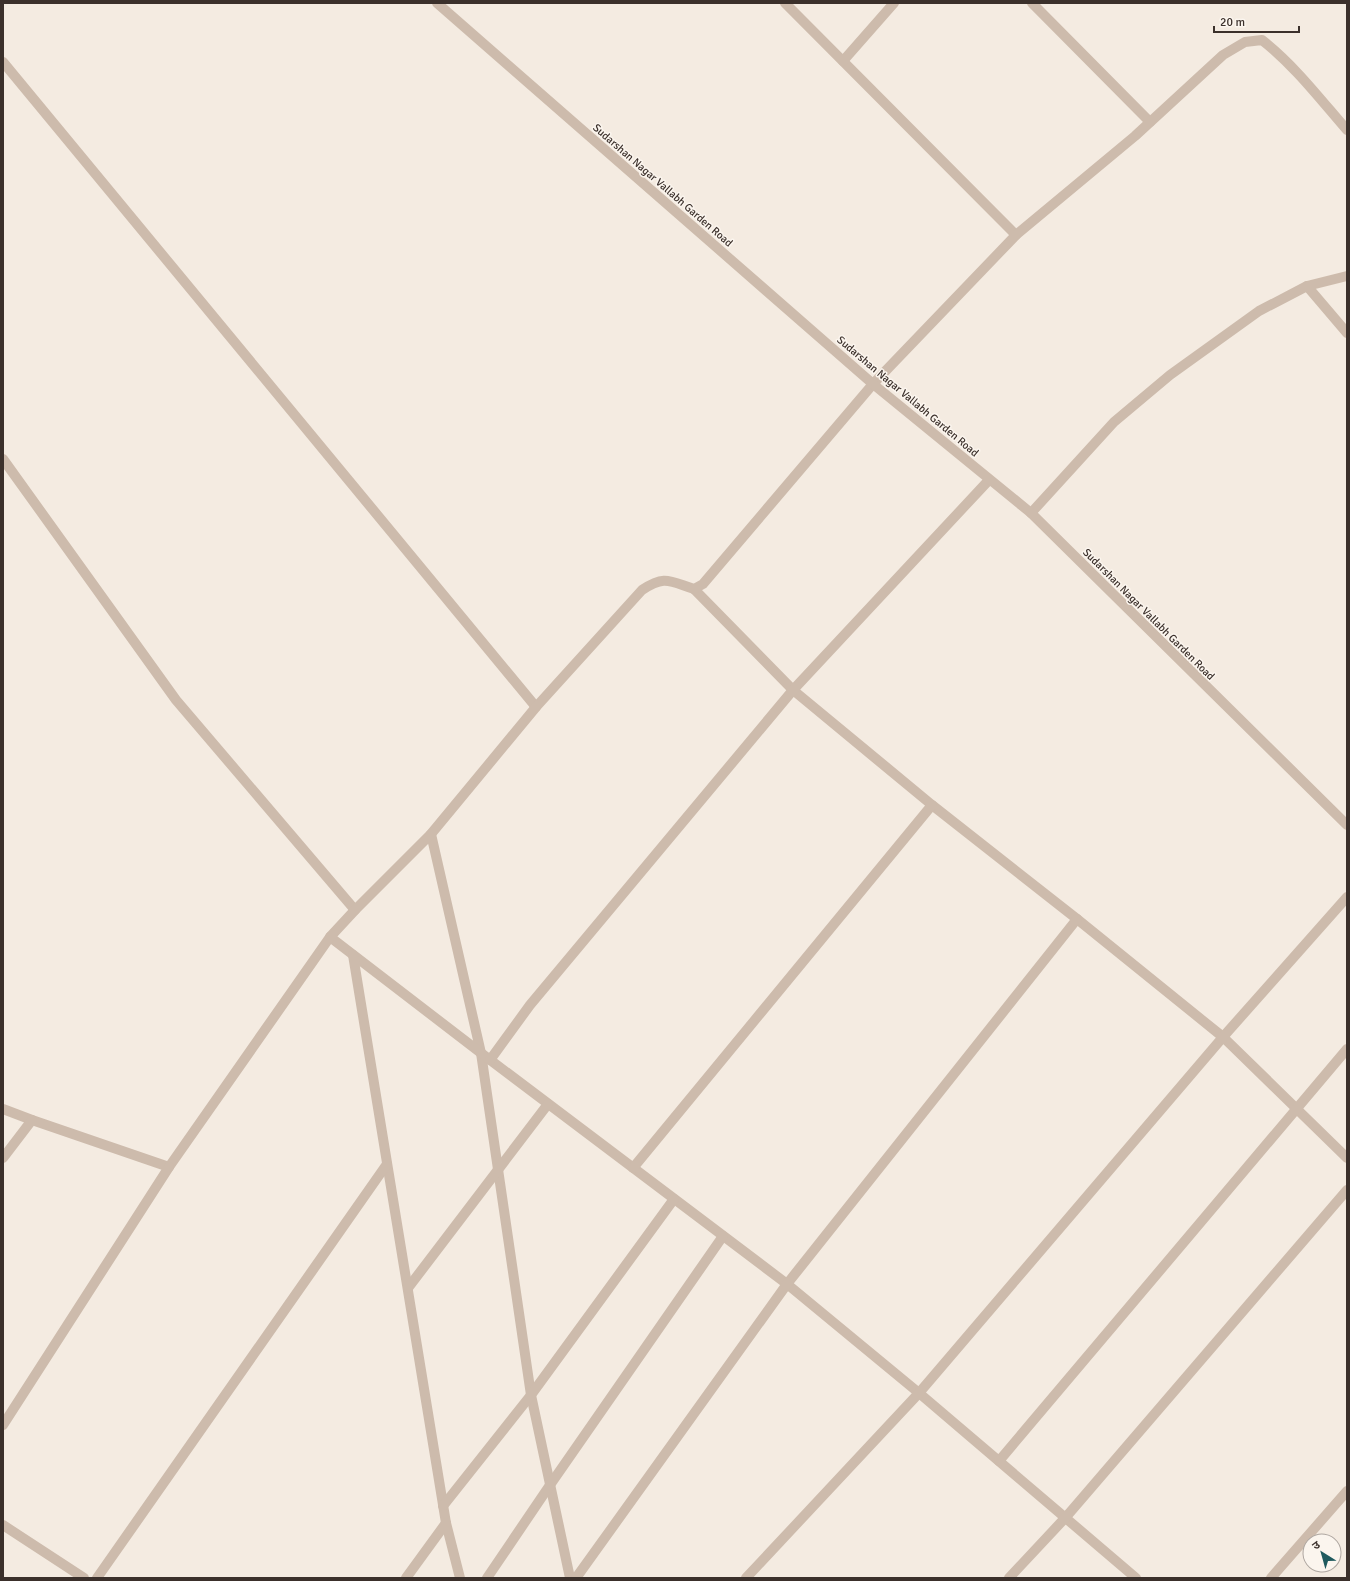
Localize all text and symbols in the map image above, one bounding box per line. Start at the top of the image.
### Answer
scale bar [1214,8,1299,34]
text: 20 m [1220,15,1245,30]
street label: Sudarshan Nagar Vallabh Garden Road [590,121,735,250]
street label: Sudarshan Nagar Vallabh Garden Road [834,333,981,460]
street label: Sudarshan Nagar Vallabh Garden Road [1080,546,1217,683]
north arrow [1302,1533,1342,1573]
text: उ [1310,1538,1323,1553]

